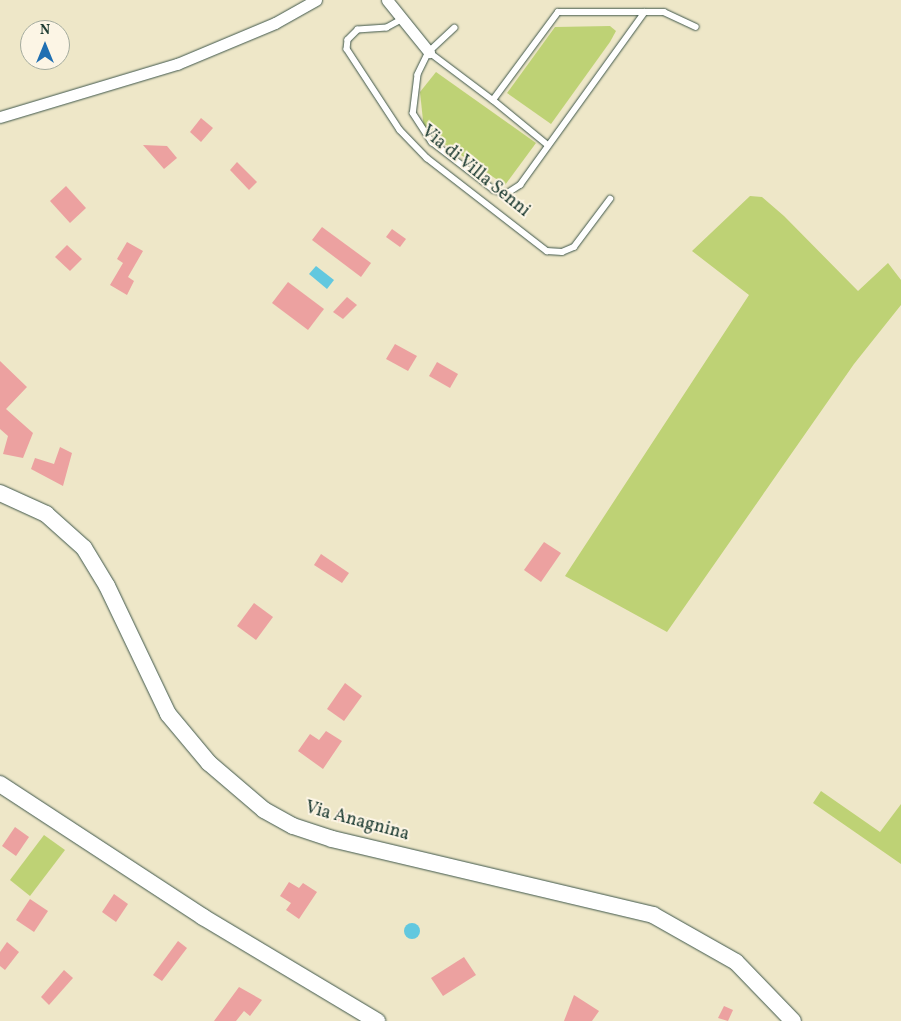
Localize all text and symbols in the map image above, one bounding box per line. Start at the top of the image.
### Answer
north arrow [20,20,70,70]
text: N [40,21,50,40]
street label: Via di Villa Senni [416,121,534,223]
street label: Via Anagnina [303,798,411,846]

